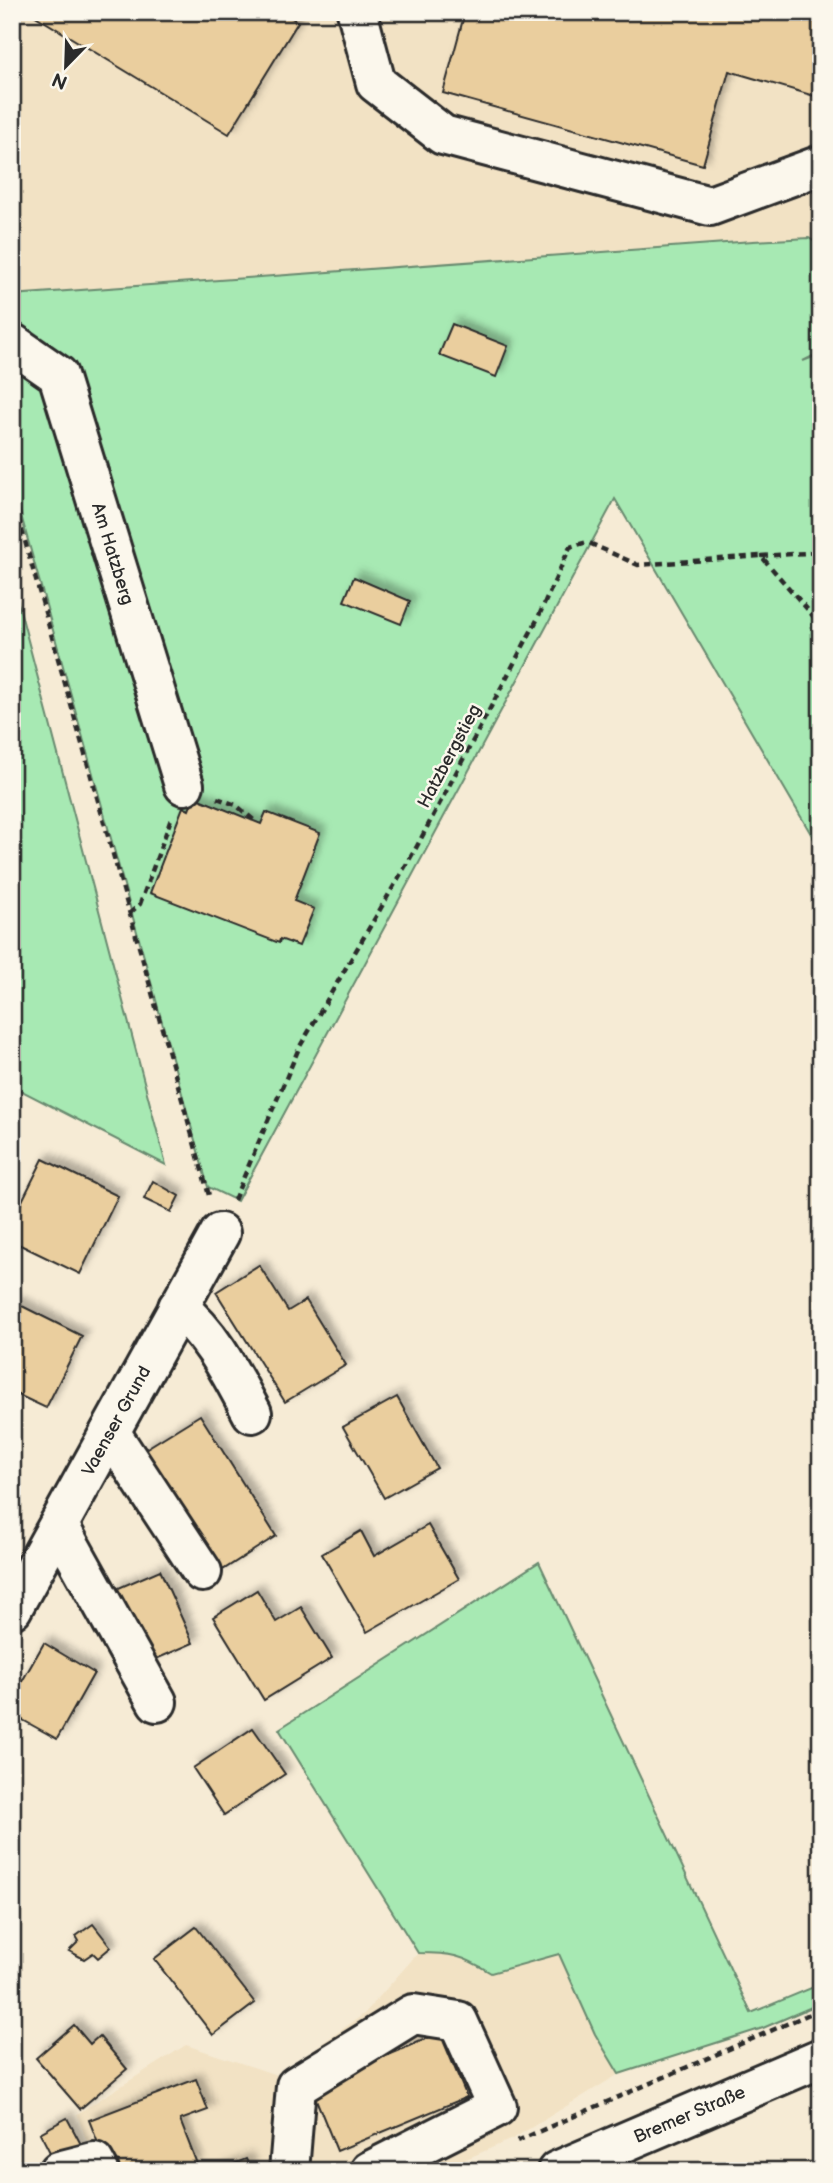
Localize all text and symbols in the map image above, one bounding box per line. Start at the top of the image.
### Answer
north arrow [32,32,102,102]
text: N [49,67,71,94]
street label: Am Hatzberg [87,500,138,607]
street label: Hatzbergstieg [413,701,486,812]
street label: Vaenser Grund [78,1363,155,1480]
street label: Bremer Straße [631,2082,749,2148]

